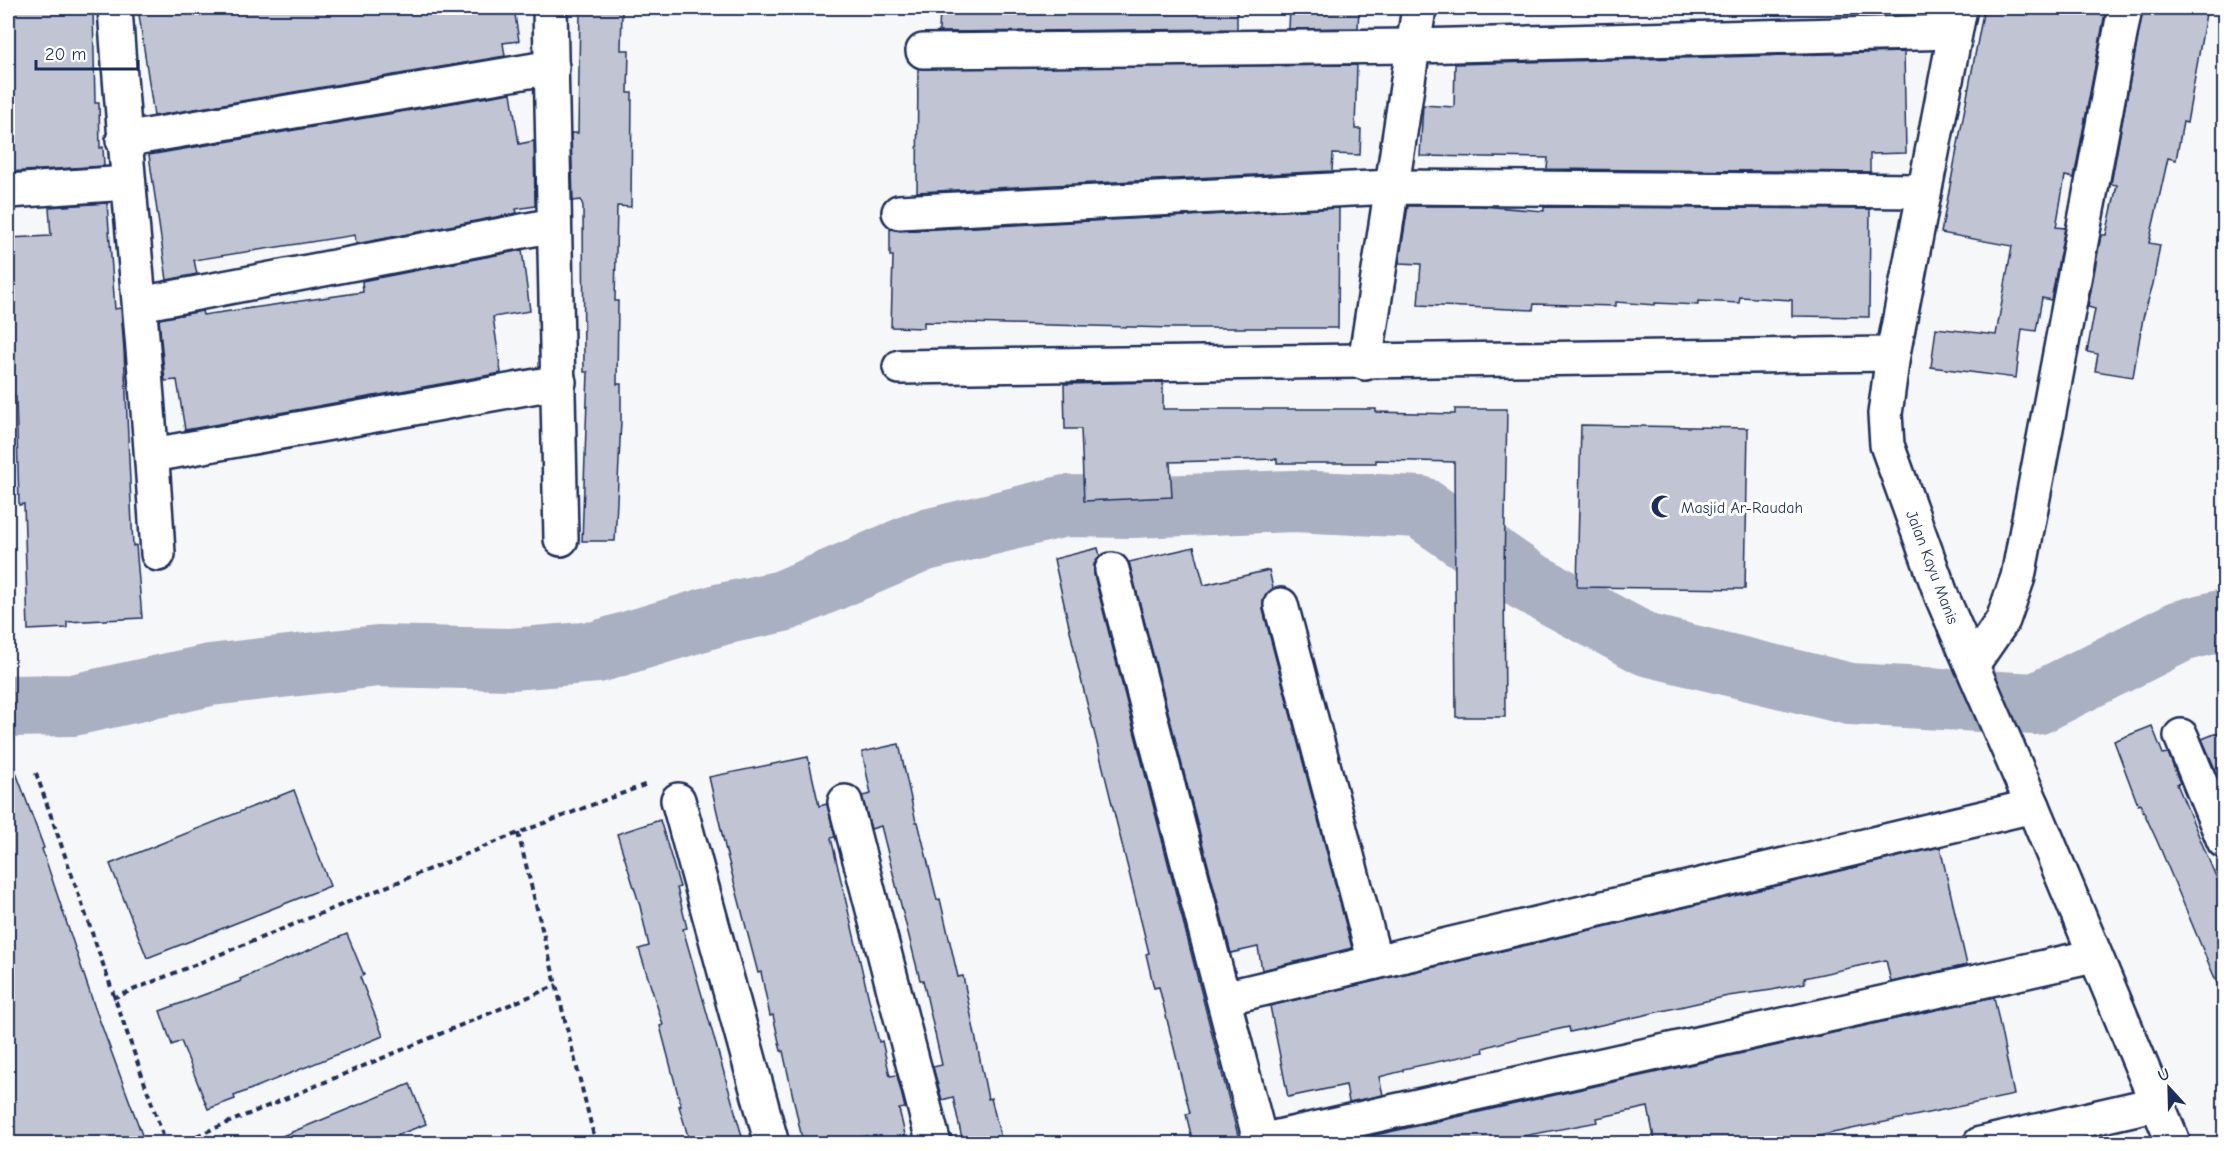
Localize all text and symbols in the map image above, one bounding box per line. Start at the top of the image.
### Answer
scale bar [36,33,138,71]
text: 20 m [45,44,86,65]
mosque icon: Masjid Ar-Raudah [1650,494,1676,520]
place label: Masjid Ar-Raudah [1681,499,1803,517]
street label: Jalan Kayu Manis [1902,508,1962,627]
north arrow [2139,1058,2199,1118]
text: U [2155,1065,2172,1085]

